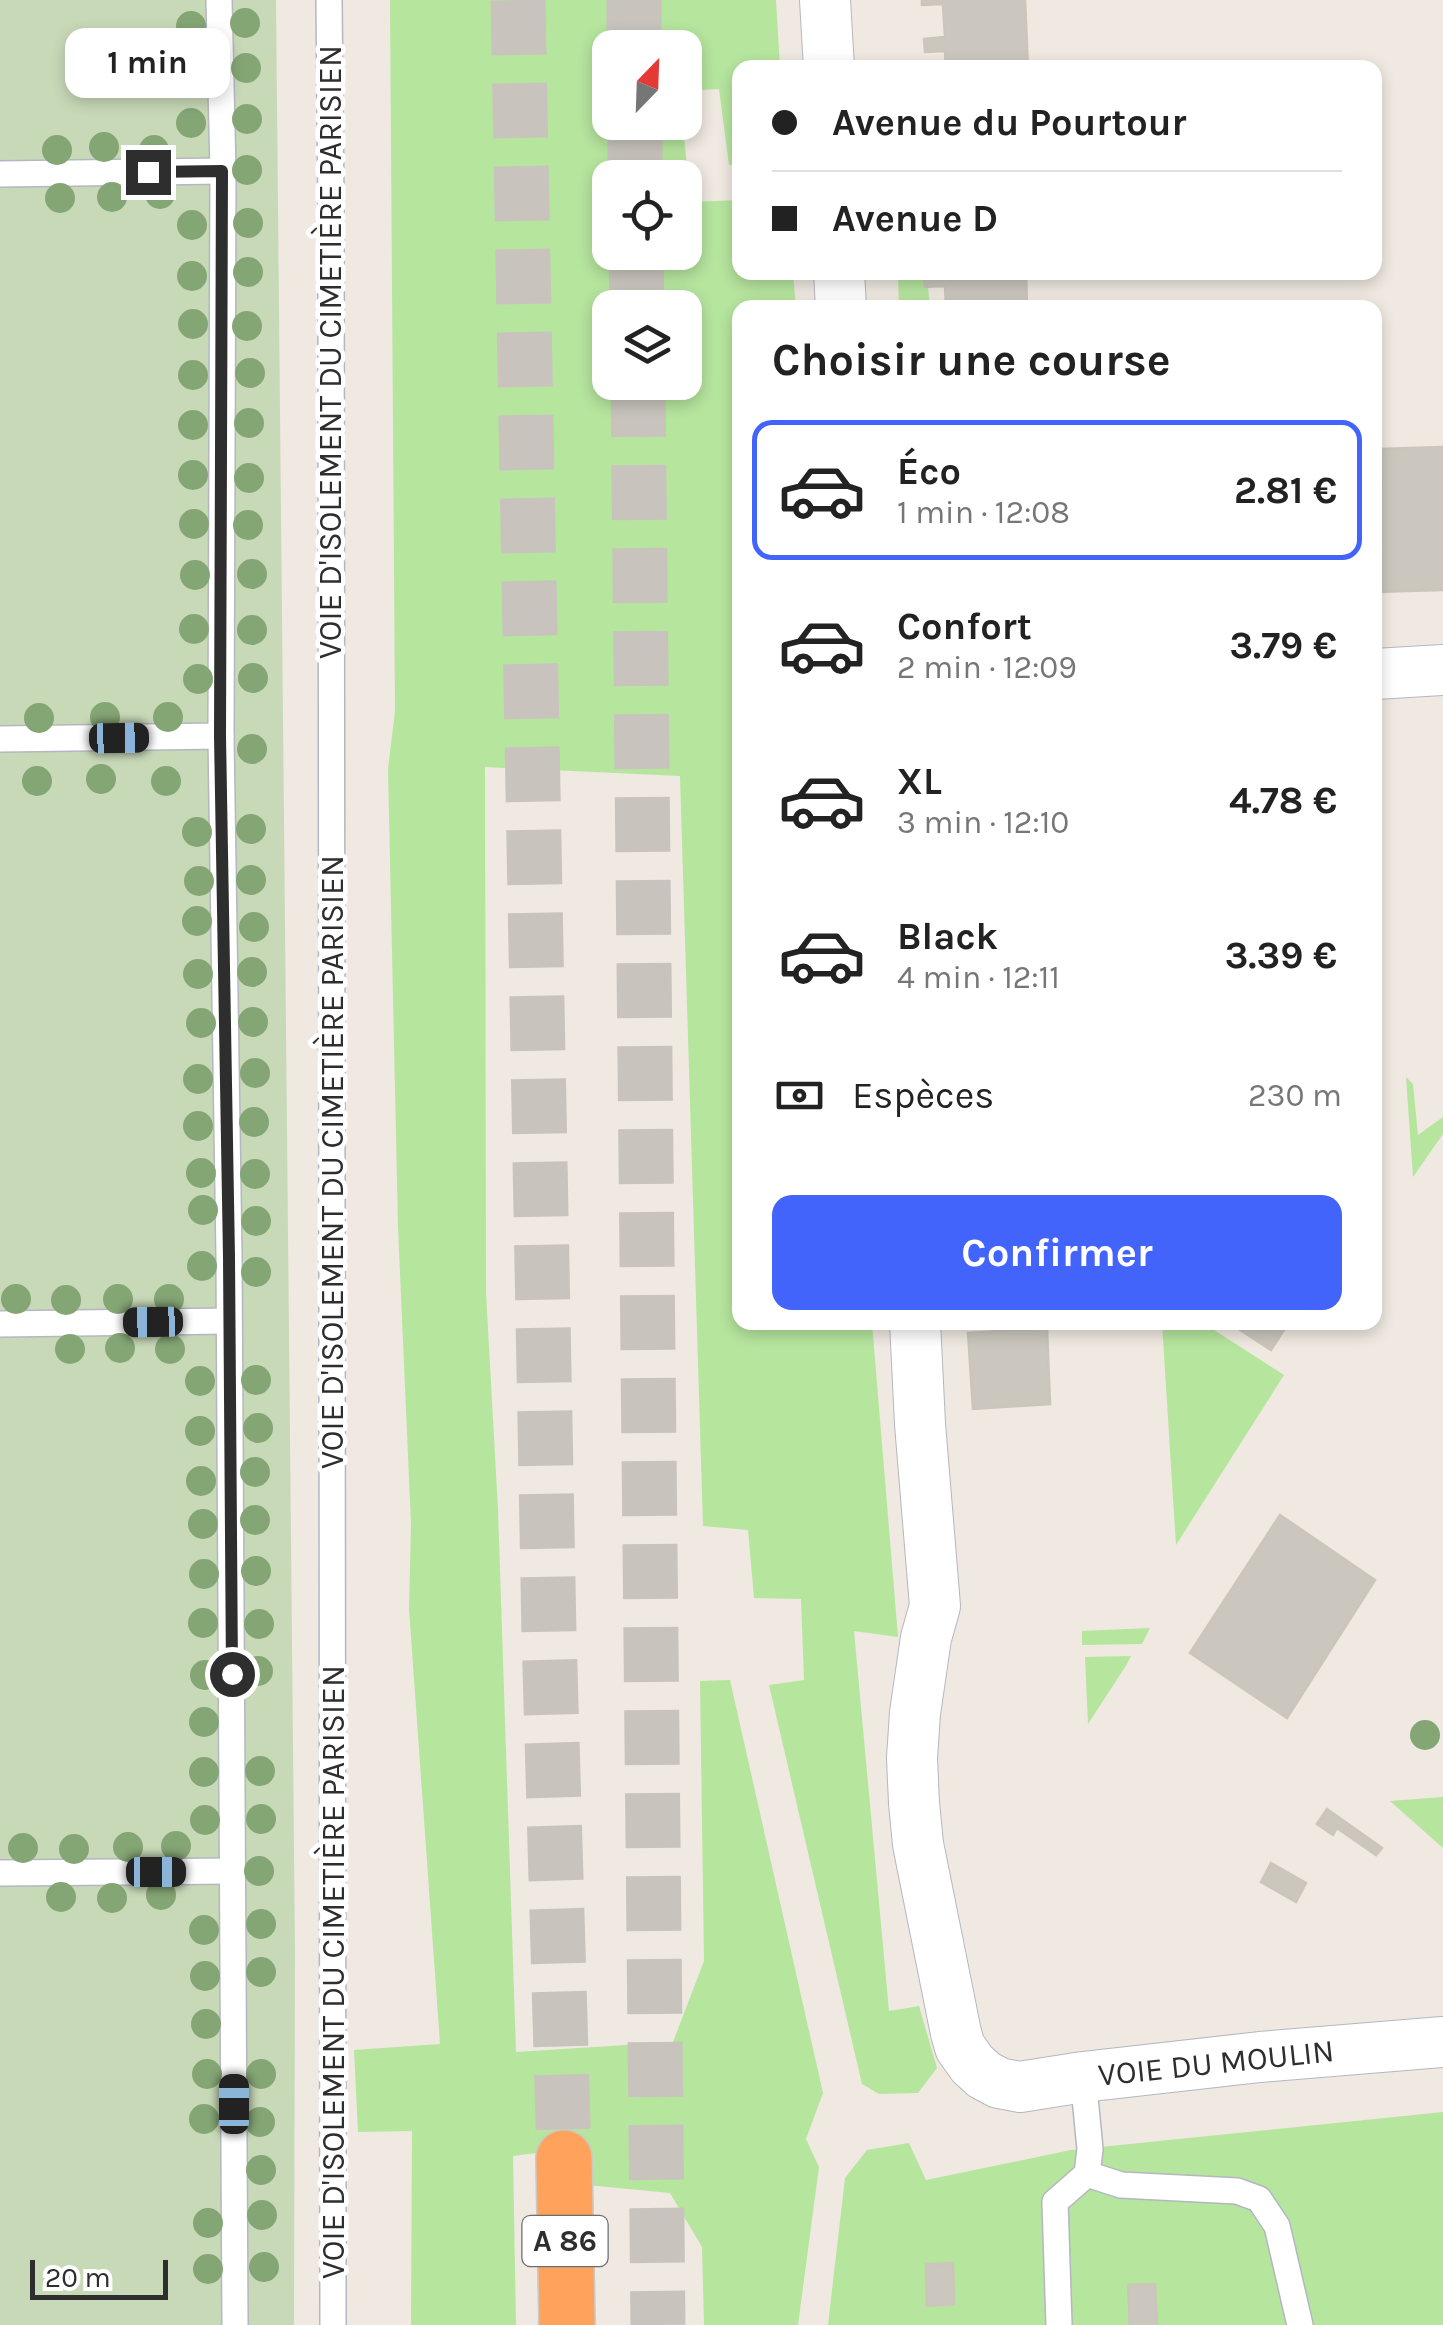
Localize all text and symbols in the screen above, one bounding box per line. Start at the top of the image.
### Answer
callout: 1 min [66,27,230,97]
north arrow [592,30,702,140]
map controls [592,30,702,400]
text: 1 min [107,44,188,81]
street label: VOIE D'ISOLEMENT DU CIMETIÈRE PARISIEN [310,45,349,659]
text: Avenue du Pourtour [832,100,1186,145]
route end [126,150,171,195]
button: locate [592,160,702,270]
text: Avenue D [832,196,998,241]
button: layers [592,290,702,400]
text: Choisir une course [772,334,1171,386]
icon: car [777,445,867,535]
text: Éco [897,449,961,494]
text: 2.81 € [1234,468,1337,513]
text: 1 min · 12:08 [897,494,1070,531]
icon: car [777,600,867,690]
text: Confort [897,604,1032,649]
text: 3.79 € [1229,623,1337,668]
text: 2 min · 12:09 [897,649,1077,686]
car [89,722,149,754]
icon: car [777,755,867,845]
text: XL [897,759,942,804]
text: 4.78 € [1229,778,1337,823]
text: 3 min · 12:10 [897,804,1069,841]
street label: VOIE D'ISOLEMENT DU CIMETIÈRE PARISIEN [312,855,351,1469]
icon: car [777,910,867,1000]
text: Black [897,914,998,959]
text: 3.39 € [1225,933,1337,978]
text: 4 min · 12:11 [897,959,1060,996]
icon: cash [772,1068,827,1123]
text: Espèces [852,1073,994,1118]
text: 230 m [1248,1077,1342,1114]
button: Confirmer [772,1195,1342,1310]
car [123,1306,183,1338]
route start [210,1652,255,1697]
street label: VOIE D'ISOLEMENT DU CIMETIÈRE PARISIEN [313,1665,352,2279]
car [126,1857,186,1887]
street label: VOIE DU MOULIN [1096,2032,1336,2094]
car [219,2074,249,2134]
road number: A 86 [522,2216,608,2266]
scale bar [30,2255,168,2300]
text: 20 m [45,2261,111,2294]

